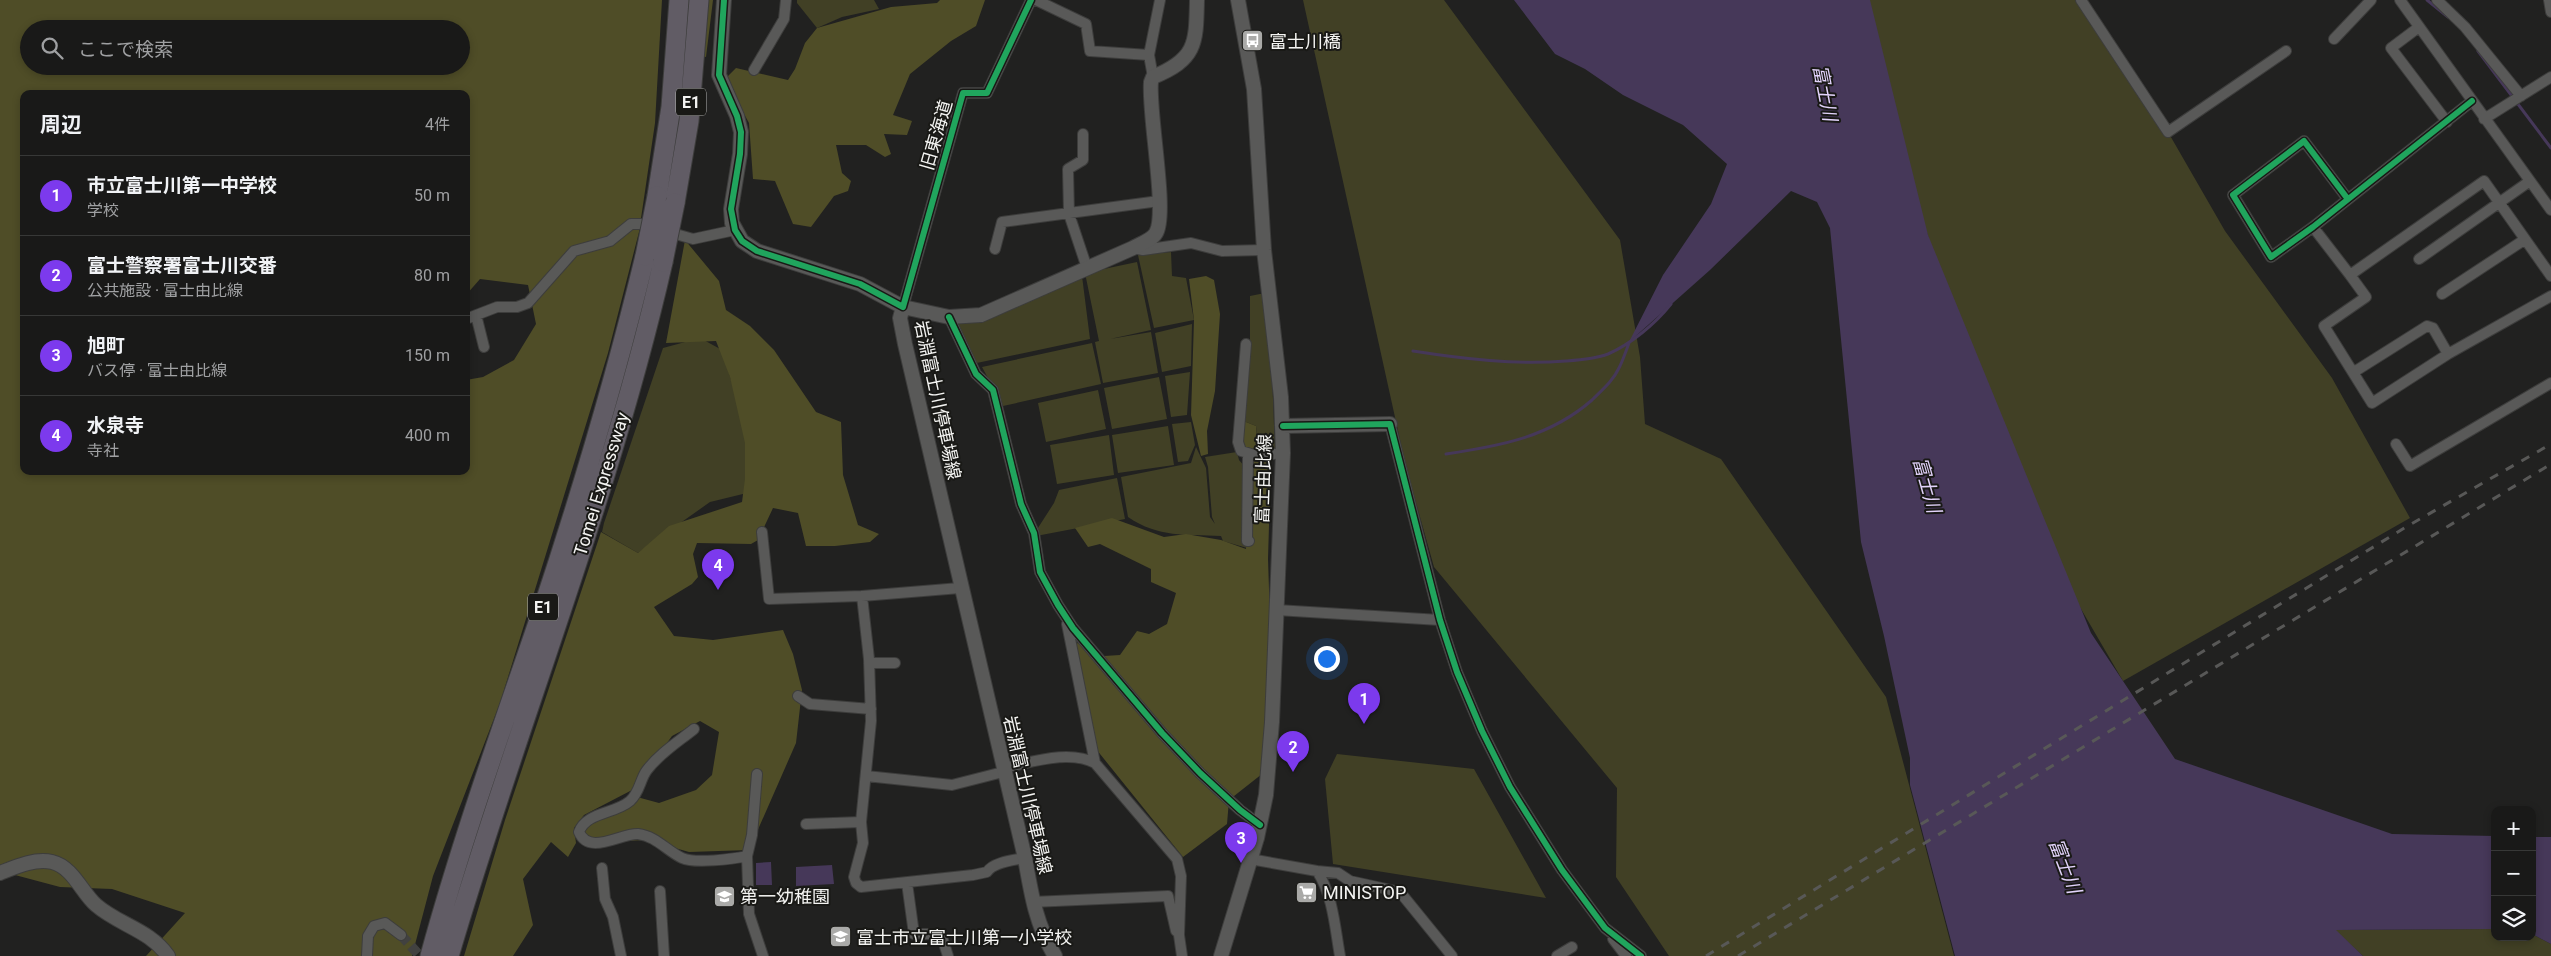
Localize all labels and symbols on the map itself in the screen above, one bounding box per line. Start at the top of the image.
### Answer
bus stop icon: 富士川橋 [1241,29,1265,53]
place label: 富士川橋 [1269,31,1341,52]
water label: 富士川 [1808,63,1842,125]
road number: E1 [676,88,706,115]
street label: 旧東海道 [916,98,956,172]
street label: 岩淵富士川停車場線 [911,319,965,481]
street label: Tomei Expressway [569,409,633,558]
street label: 富士由比線 [1251,434,1275,524]
water label: 富士川 [1908,454,1946,517]
pin: 4 [702,549,734,590]
road number: E1 [528,594,558,620]
your location [1314,646,1340,672]
pin: 1 [1348,683,1380,724]
street label: 岩淵富士川停車場線 [1000,714,1056,876]
pin: 2 [1277,731,1309,772]
pin: 3 [1225,822,1257,863]
water label: 富士川 [2044,835,2087,899]
supermarket icon: MINISTOP [1295,880,1319,904]
place label: MINISTOP [1323,882,1406,903]
school or university icon: 第一幼稚園 [712,884,736,908]
place label: 第一幼稚園 [740,886,830,907]
school or university icon: 富士市立富士川第一小学校 [828,925,852,949]
place label: 富士市立富士川第一小学校 [856,927,1072,948]

